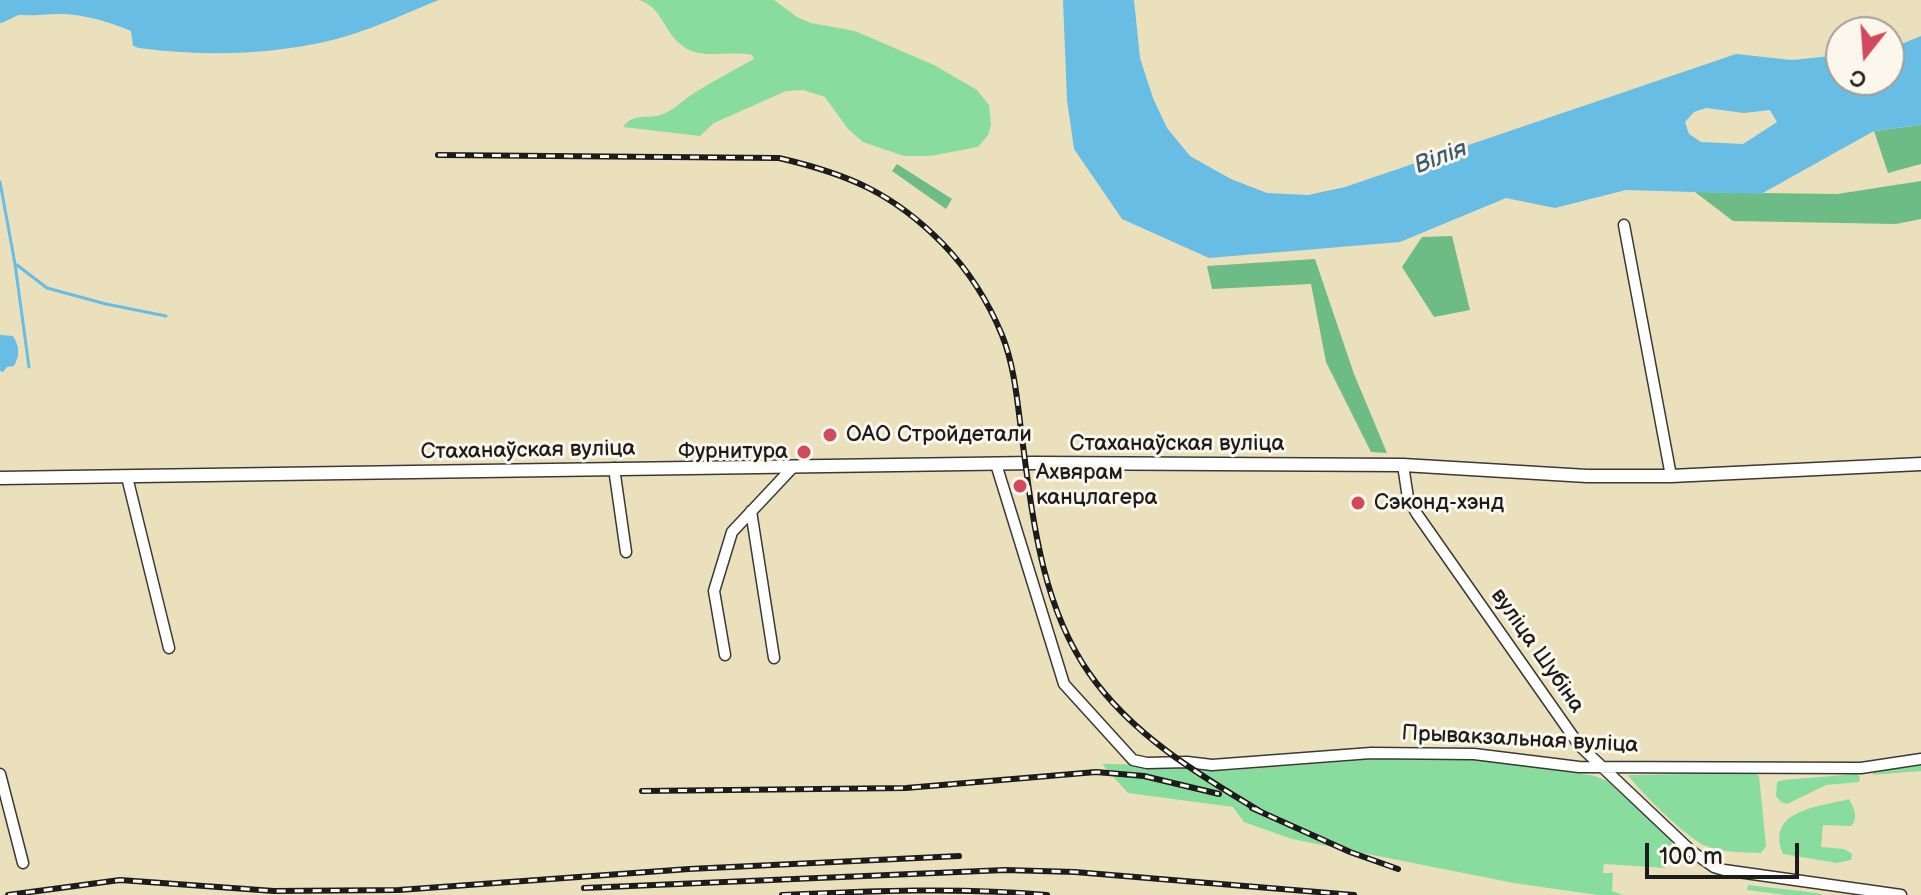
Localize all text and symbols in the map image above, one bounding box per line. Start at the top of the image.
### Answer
north arrow [1825,16,1905,96]
text: С [1847,62,1870,93]
water label: Вілія [1411,135,1471,181]
place label: ОАО Стройдетали [846,422,1032,448]
marker: ОАО Стройдетали [821,426,839,444]
street label: Стаханаўская вуліца [1070,431,1284,457]
street label: Стаханаўская вуліца [420,436,636,466]
place label: Фурнитура [678,439,788,465]
marker: Фурнитура [795,443,813,461]
place label: Ахвярам канцлагера [1036,460,1158,512]
marker: Ахвярам канцлагера [1011,477,1029,495]
place label: Сэконд-хэнд [1374,490,1504,516]
marker: Сэконд-хэнд [1349,494,1367,512]
street label: вуліца Шубіна [1484,584,1590,718]
street label: Прывакзальная вуліца [1401,721,1639,759]
scale bar [1649,827,1803,877]
text: 100 m [1659,842,1723,871]

